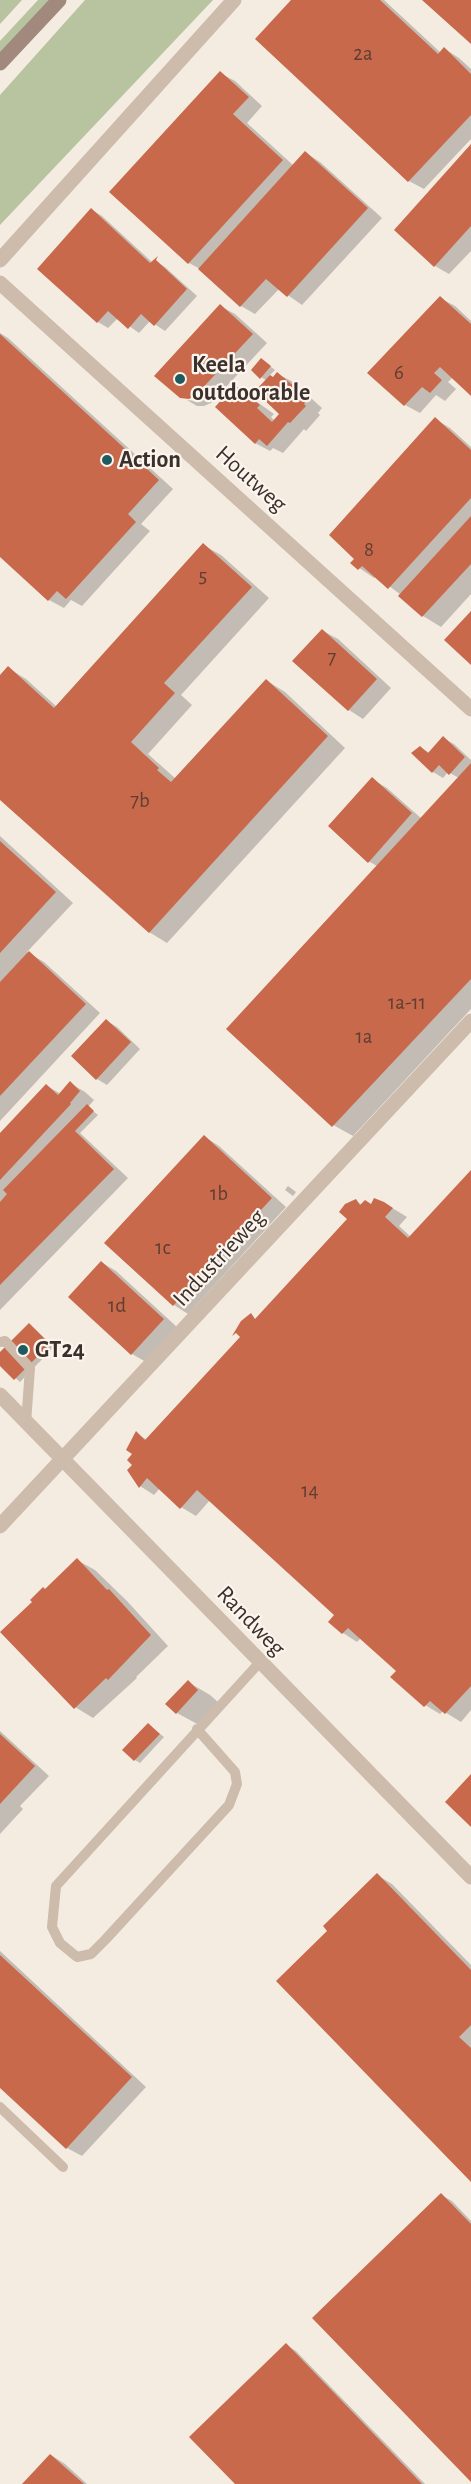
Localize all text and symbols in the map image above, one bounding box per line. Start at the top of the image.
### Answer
house number: 2a [353,41,373,67]
place label: Keela outdoorable [192,351,310,407]
house number: 6 [394,360,404,386]
marker: Keela outdoorable [173,372,187,386]
street label: Houtweg [209,440,293,518]
place label: Action [119,446,181,474]
marker: Action [100,453,114,467]
house number: 8 [364,537,374,563]
house number: 5 [199,563,207,589]
house number: 7 [328,645,336,671]
house number: 7b [130,788,150,814]
house number: 1a-11 [388,990,426,1016]
house number: 1a [356,1024,372,1050]
house number: 1b [210,1181,228,1207]
street label: Industrieweg [167,1203,271,1313]
house number: 1c [155,1235,171,1261]
house number: 1d [108,1293,126,1319]
place label: GT24 [35,1336,85,1364]
marker: GT24 [16,1343,30,1357]
house number: 14 [301,1478,319,1504]
street label: Randweg [210,1580,292,1662]

